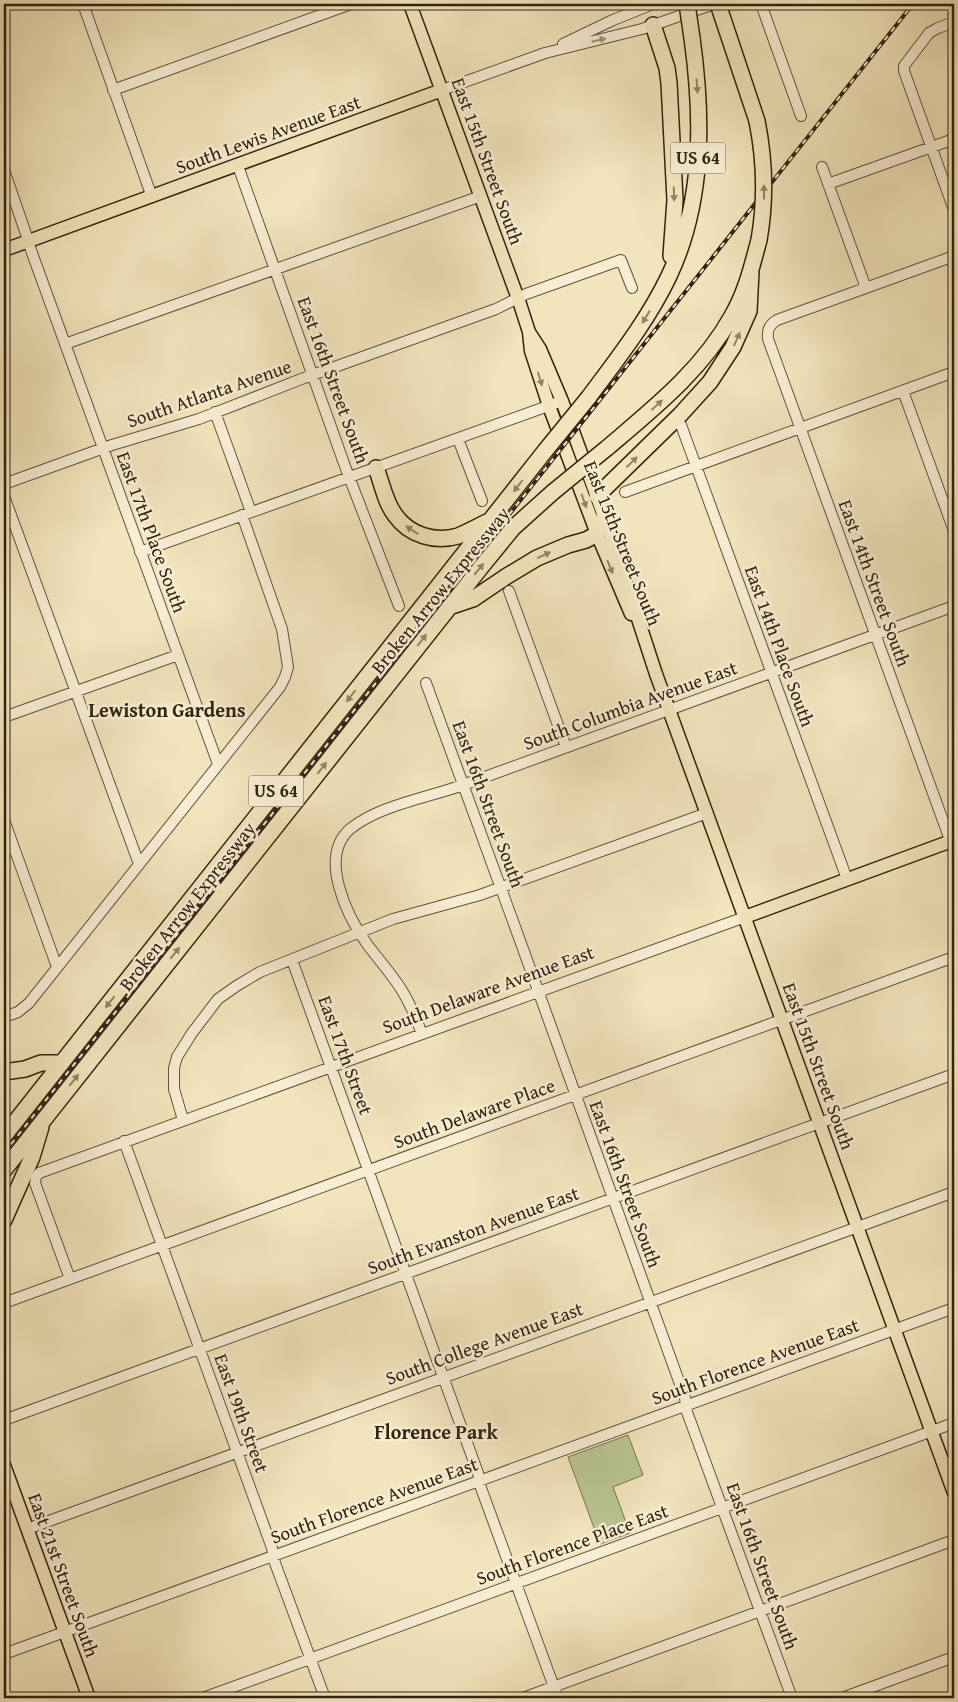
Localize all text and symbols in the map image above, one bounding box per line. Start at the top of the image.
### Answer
one-way arrow [592,36,607,44]
street label: East 15th Street South [445,74,531,249]
one-way arrow [694,78,702,94]
street label: South Lewis Avenue East [172,87,365,180]
road number: US 64 [670,142,726,174]
one-way arrow [760,184,768,200]
one-way arrow [671,186,679,202]
street label: East 16th Street South [291,293,377,468]
one-way arrow [641,311,650,324]
one-way arrow [733,332,741,346]
street label: South Atlanta Avenue [123,352,295,434]
one-way arrow [536,371,544,386]
one-way arrow [651,399,663,411]
street label: East 17th Place South [110,448,194,617]
street label: East 15th Street South [577,456,669,630]
one-way arrow [626,456,638,468]
one-way arrow [512,479,523,492]
one-way arrow [580,494,588,509]
street label: East 14th Street South [832,496,918,671]
street label: Broken Arrow Expressway [364,500,517,680]
one-way arrow [405,525,418,534]
one-way arrow [537,551,551,559]
one-way arrow [606,560,614,575]
street label: East 14th Place South [738,562,822,731]
one-way arrow [474,563,485,576]
one-way arrow [417,634,428,647]
street label: South Columbia Avenue East [519,653,741,757]
one-way arrow [346,689,357,702]
district label: Lewiston Gardens [89,695,245,724]
street label: East 16th Street South [446,717,532,892]
one-way arrow [316,762,327,775]
road number: US 64 [248,776,304,806]
street label: Broken Arrow Expressway [112,815,262,996]
street label: South Delaware Avenue East [378,938,598,1040]
one-way arrow [170,947,181,960]
street label: East 15th Street South [776,979,862,1154]
street label: East 17th Street [311,992,381,1119]
one-way arrow [104,995,115,1008]
street label: South Delaware Place [389,1071,559,1155]
one-way arrow [69,1074,80,1087]
street label: East 16th Street South [583,1097,669,1272]
street label: South Evanston Avenue East [363,1179,583,1281]
street label: South College Avenue East [381,1294,587,1392]
street label: South Florence Avenue East [647,1310,863,1412]
street label: East 19th Street [207,1350,277,1477]
district label: Florence Park [374,1417,498,1446]
street label: South Florence Avenue East [266,1449,482,1551]
street label: East 16th Street South [720,1479,806,1654]
street label: East 21st Street South [21,1489,107,1661]
street label: South Florence Place East [472,1496,672,1592]

